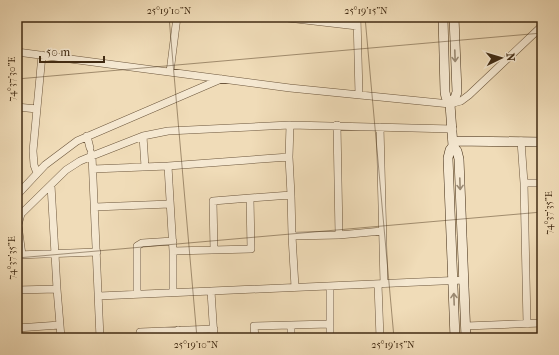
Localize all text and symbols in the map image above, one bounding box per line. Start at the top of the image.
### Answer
text: 25°19'10"N [147,5,192,17]
text: 25°19'15"N [344,5,388,17]
scale bar [40,38,104,64]
north arrow [481,38,521,78]
text: 50 m [46,45,70,59]
one-way arrow [452,49,459,62]
text: N [504,52,517,63]
text: 74°37'30"E [6,57,18,101]
one-way arrow [457,177,464,190]
text: 74°37'35"E [543,191,555,235]
text: 74°37'35"E [6,236,18,280]
one-way arrow [450,293,458,306]
text: 25°19'10"N [174,339,219,351]
text: 25°19'15"N [371,339,415,351]

